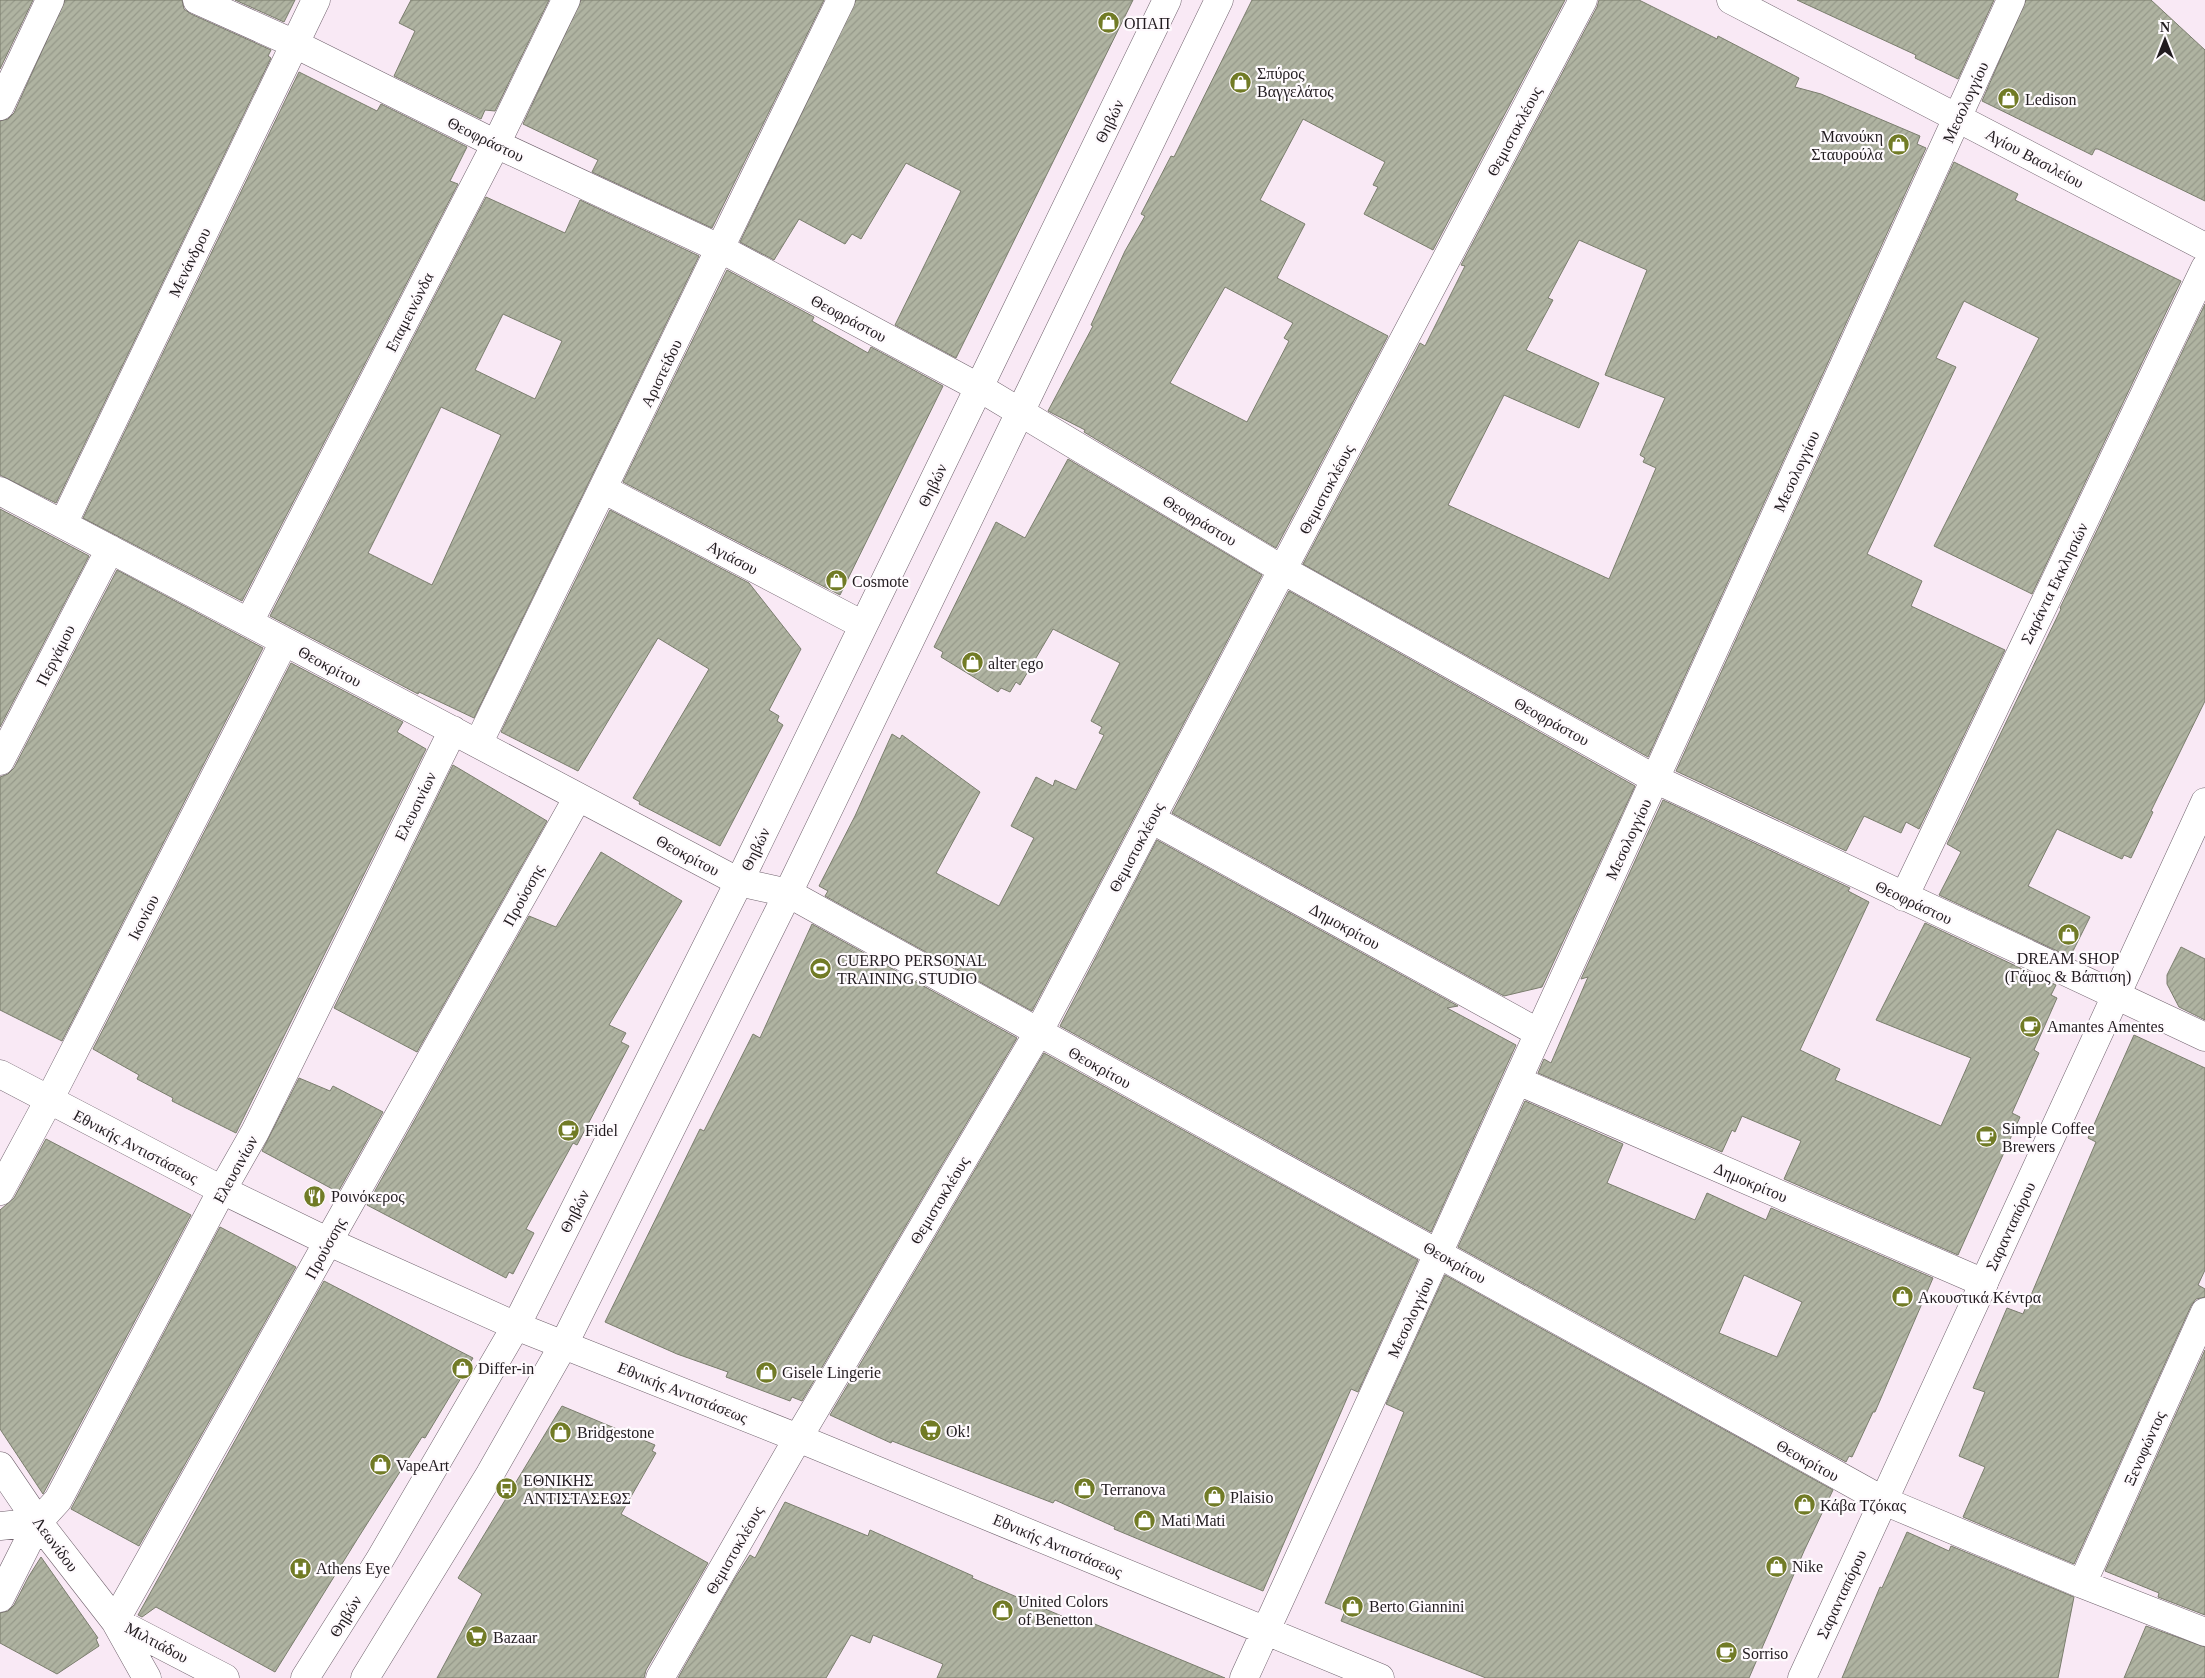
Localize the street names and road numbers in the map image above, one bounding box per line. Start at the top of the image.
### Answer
street label: Μεσολογγίου [1939,59,1993,146]
street label: Θεμιστοκλέους [1484,83,1546,179]
street label: Θηβών [1092,97,1128,146]
street label: Θεοφράστου [444,114,527,166]
street label: Αγίου Βασιλείου [1982,125,2087,192]
street label: Μενάνδρου [165,225,215,300]
street label: Επαμεινώνδα [382,269,438,355]
street label: Θεοφράστου [808,291,889,346]
street label: Αριστείδου [638,336,686,410]
street label: Μεσολογγίου [1770,428,1824,515]
street label: Θεμιστοκλέους [1296,441,1358,537]
street label: Θηβών [915,461,951,510]
street label: Θεοφράστου [1159,492,1240,550]
street label: Σαράντα Εκκλησιών [2018,520,2092,647]
street label: Αγιάσου [704,537,761,579]
street label: Περγάμου [33,622,79,689]
street label: Θεοκρίτου [295,643,364,691]
street label: Θεοφράστου [1511,694,1592,750]
street label: Ελευσινίων [392,769,439,843]
street label: Μεσολογγίου [1602,796,1656,883]
street label: Θεμιστοκλέους [1106,799,1168,895]
street label: Θηβών [738,825,774,874]
street label: Θεοκρίτου [653,832,722,880]
street label: Προύσσης [500,861,548,929]
street label: Θεοφράστου [1872,877,1955,929]
street label: Ικονίου [125,892,162,943]
street label: Δημοκρίτου [1306,900,1383,954]
street label: Θεοκρίτου [1065,1043,1134,1093]
street label: Εθνικής Αντιστάσεως [70,1106,202,1188]
street label: Ελευσινίων [210,1133,261,1206]
street label: Θεμιστοκλέους [907,1153,973,1248]
street label: Δημοκρίτου [1711,1159,1790,1206]
street label: Σαρανταπόρου [1982,1179,2039,1274]
street label: Θηβών [556,1187,593,1236]
street label: Προύσσης [302,1214,350,1282]
street label: Θεοκρίτου [1420,1238,1489,1288]
street label: Μεσολογγίου [1384,1274,1438,1361]
street label: Εθνικής Αντιστάσεως [615,1359,751,1428]
street label: Ξενοφώντος [2120,1408,2170,1489]
street label: Θεοκρίτου [1773,1436,1842,1486]
street label: Θεμιστοκλέους [702,1503,768,1598]
street label: Εθνικής Αντιστάσεως [990,1511,1126,1582]
street label: Λεωνίδου [30,1514,82,1575]
street label: Σαρανταπόρου [1813,1547,1870,1642]
street label: Θηβών [326,1592,366,1641]
street label: Μιλτιάδου [122,1619,191,1666]

